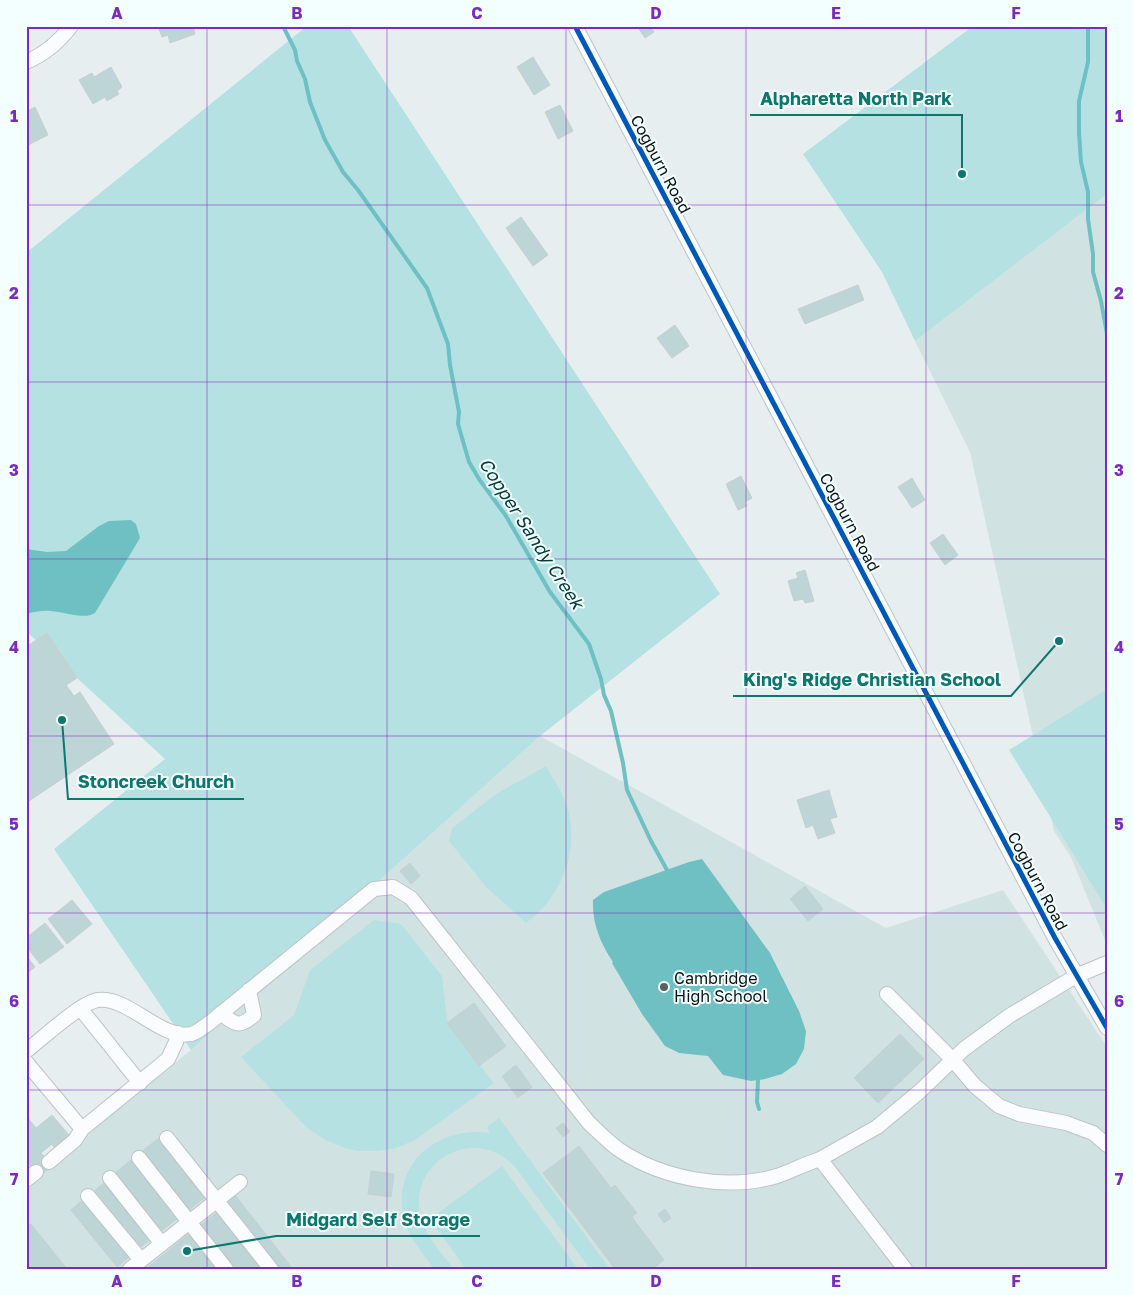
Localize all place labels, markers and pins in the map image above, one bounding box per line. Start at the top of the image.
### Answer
callout: Alpharetta North Park [750,82,962,115]
callout: King's Ridge Christian School [733,663,1011,696]
callout: Stoncreek Church [68,766,244,799]
place label: Cambridge High School [674,968,767,1006]
marker: Cambridge High School [658,981,670,993]
callout: Midgard Self Storage [276,1203,480,1236]

